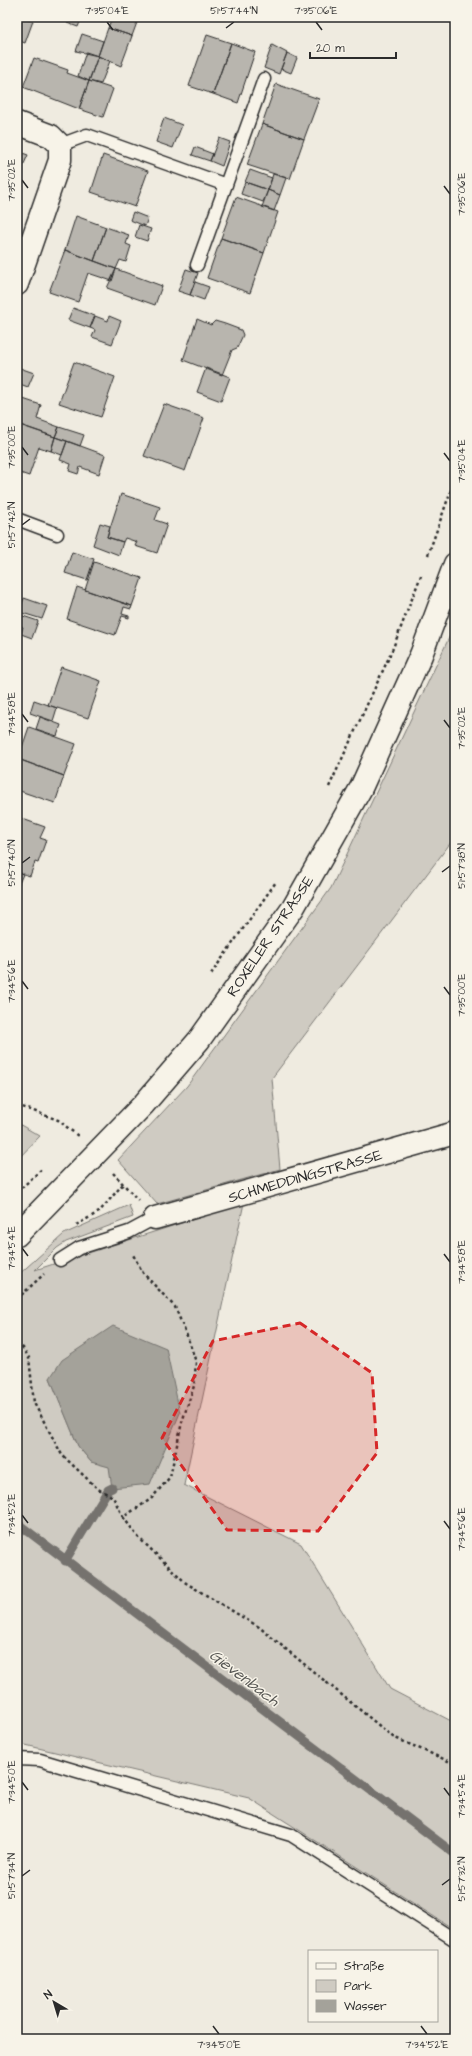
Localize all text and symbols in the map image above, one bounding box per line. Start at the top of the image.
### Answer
text: 7°35'04"E [85,4,129,18]
text: 51°57'44"N [210,4,258,18]
text: 7°35'06"E [295,4,338,18]
scale bar [310,34,396,60]
text: 20 m [316,40,345,57]
text: 7°35'02"E [5,159,19,201]
text: 7°35'06"E [455,172,469,216]
text: 7°35'00"E [5,425,19,469]
text: 7°35'04"E [455,439,469,483]
text: 51°57'42"N [5,502,19,548]
text: 7°34'58"E [5,692,19,736]
text: 7°35'02"E [455,707,469,749]
text: 51°57'40"N [5,839,19,887]
text: 51°57'38"N [455,843,469,889]
street label: ROXELER STRASSE [222,871,319,1001]
text: 7°34'56"E [5,959,19,1003]
text: 7°35'00"E [455,973,469,1017]
street label: SCHMEDDINGSTRASSE [226,1144,385,1209]
text: 7°34'54"E [5,1226,19,1270]
text: 7°34'58"E [455,1240,469,1284]
text: 7°34'52"E [5,1493,19,1536]
text: 7°34'56"E [455,1507,469,1551]
water label: Gievenbach [205,1644,285,1712]
text: 7°34'50"E [5,1760,19,1804]
text: 7°34'54"E [455,1774,469,1818]
text: 51°57'34"N [5,1853,19,1899]
text: 51°57'32"N [455,1857,469,1901]
legend [308,1950,438,2022]
text: Straße [344,1958,385,1975]
text: Park [344,1978,372,1995]
north arrow [34,1982,74,2022]
text: N [41,1986,56,2003]
text: Wasser [344,1998,387,2015]
text: 7°34'50"E [197,2038,241,2052]
text: 7°34'52"E [406,2038,449,2052]

